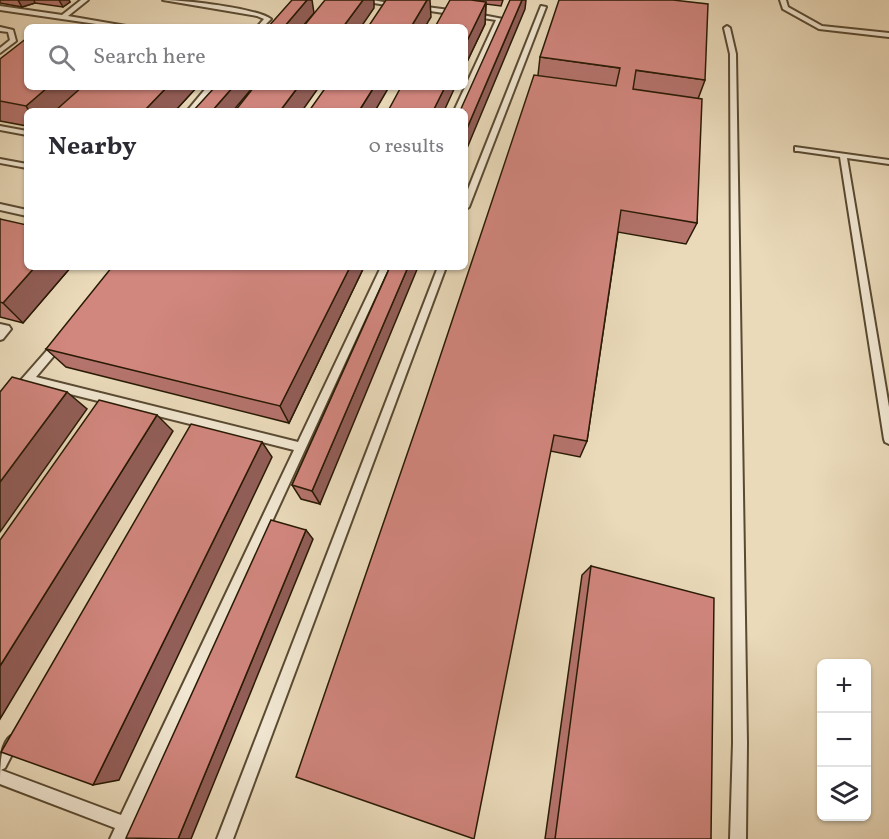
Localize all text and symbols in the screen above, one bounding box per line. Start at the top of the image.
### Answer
search box [24,24,468,90]
icon: search [45,41,78,74]
text: Search here [93,42,206,73]
text: Nearby [48,129,137,165]
text: 0 results [369,133,444,161]
map controls [817,659,871,821]
button: + [817,659,871,713]
button: − [817,713,871,767]
button: layers [817,767,871,821]

